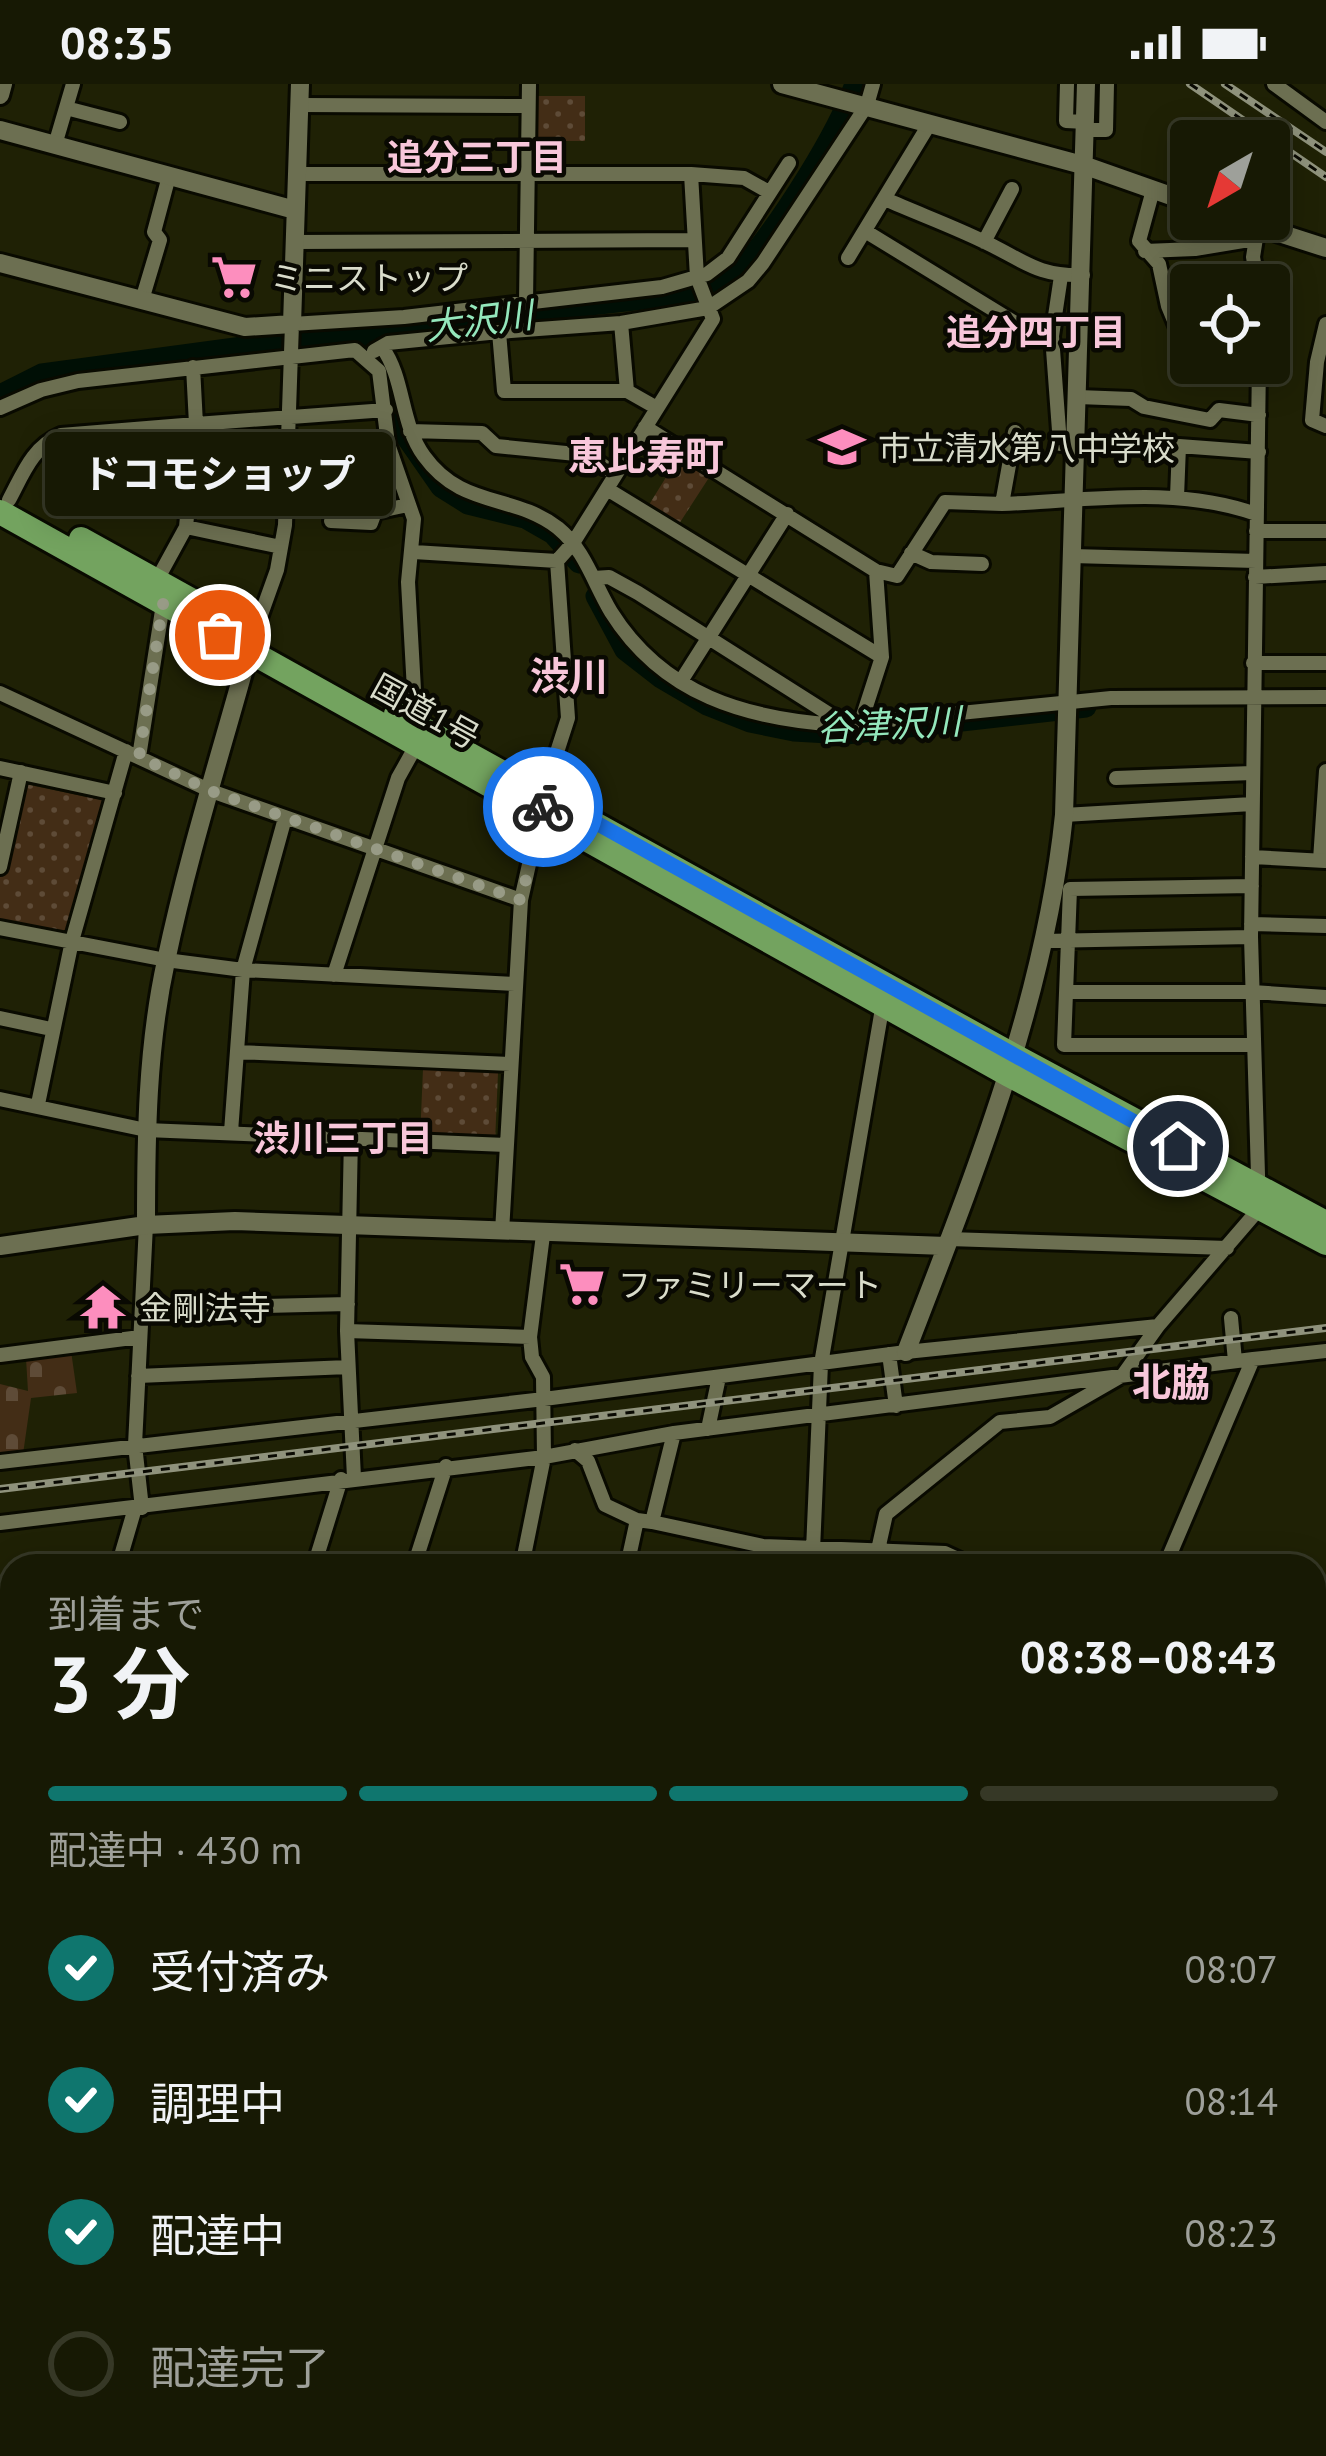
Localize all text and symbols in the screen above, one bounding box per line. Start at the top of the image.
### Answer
text: 08:35 [60,13,174,71]
north arrow [1170,120,1290,240]
map controls [1170,120,1290,384]
district label: 追分三丁目 [387,133,567,180]
supermarket icon: ミニストップ [209,252,259,302]
place label: ミニストップ [270,256,468,299]
button: locate [1170,264,1290,384]
water label: 大沢川 [423,290,539,350]
district label: 追分四丁目 [946,308,1126,355]
school or university icon: 市立清水第八中学校 [817,422,867,472]
place label: 市立清水第八中学校 [878,426,1175,469]
district label: 恵比寿町 [568,430,724,481]
callout: ドコモショップ [46,431,394,515]
text: ドコモショップ [82,448,356,499]
pin [169,584,271,686]
icon: bag [187,602,253,668]
district label: 渋川 [530,650,608,701]
street label: 国道1号 [364,664,488,758]
water label: 谷津沢川 [816,697,966,751]
courier [483,747,603,867]
icon: bike [510,774,576,840]
pin [1127,1095,1229,1197]
icon: home [1145,1113,1211,1179]
district label: 渋川三丁目 [253,1114,433,1161]
supermarket icon: ファミリーマート [557,1259,607,1309]
place label: ファミリーマート [618,1263,882,1306]
temple icon: 金剛法寺 [78,1282,128,1332]
place label: 金剛法寺 [139,1286,271,1329]
district label: 北脇 [1132,1356,1210,1407]
text: 到着まで [48,1588,204,1639]
text: 08:38–08:43 [1020,1627,1278,1685]
text: 3 分 [48,1633,190,1734]
text: 配達中 · 430 m [48,1824,302,1875]
icon: check [48,1935,114,2001]
text: 受付済み [150,1942,330,2000]
text: 08:07 [1184,1943,1278,1994]
icon: check [48,2067,114,2133]
text: 調理中 [150,2074,285,2132]
text: 08:14 [1184,2075,1278,2126]
icon: check [48,2199,114,2265]
text: 配達中 [150,2206,285,2264]
text: 08:23 [1184,2207,1278,2258]
text: 配達完了 [150,2338,330,2396]

